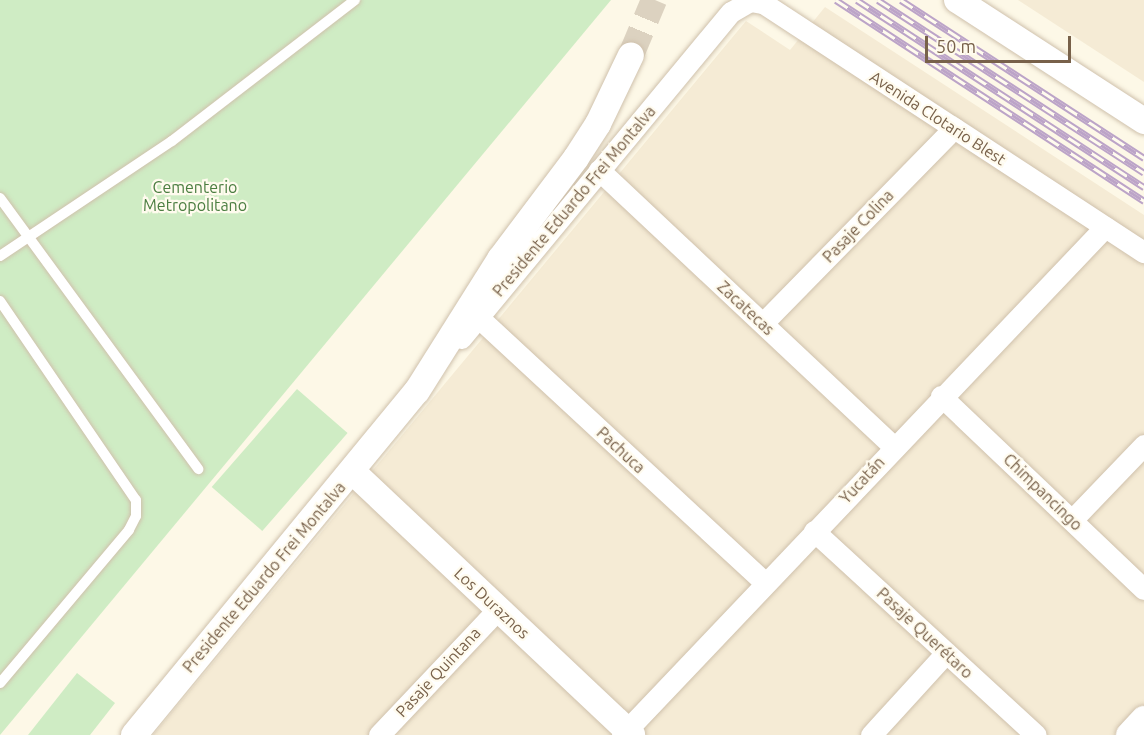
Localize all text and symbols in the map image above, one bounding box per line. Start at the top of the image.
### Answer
scale bar [928,24,1074,62]
text: 50 m [936,36,976,56]
street label: Avenida Clotario Blest [866,67,1010,169]
street label: Presidente Eduardo Frei Montalva [489,102,659,300]
park label: Cementerio Metropolitano [143,177,247,215]
street label: Pasaje Colina [819,186,897,266]
street label: Zacatecas [714,277,778,339]
street label: Pachuca [593,423,649,477]
street label: Chimpancingo [1000,450,1086,534]
street label: Yucatán [835,453,889,507]
street label: Presidente Eduardo Frei Montalva [179,478,349,676]
street label: Los Duraznos [450,563,534,643]
street label: Pasaje Querétaro [873,584,977,682]
street label: Pasaje Quintana [392,623,484,721]

